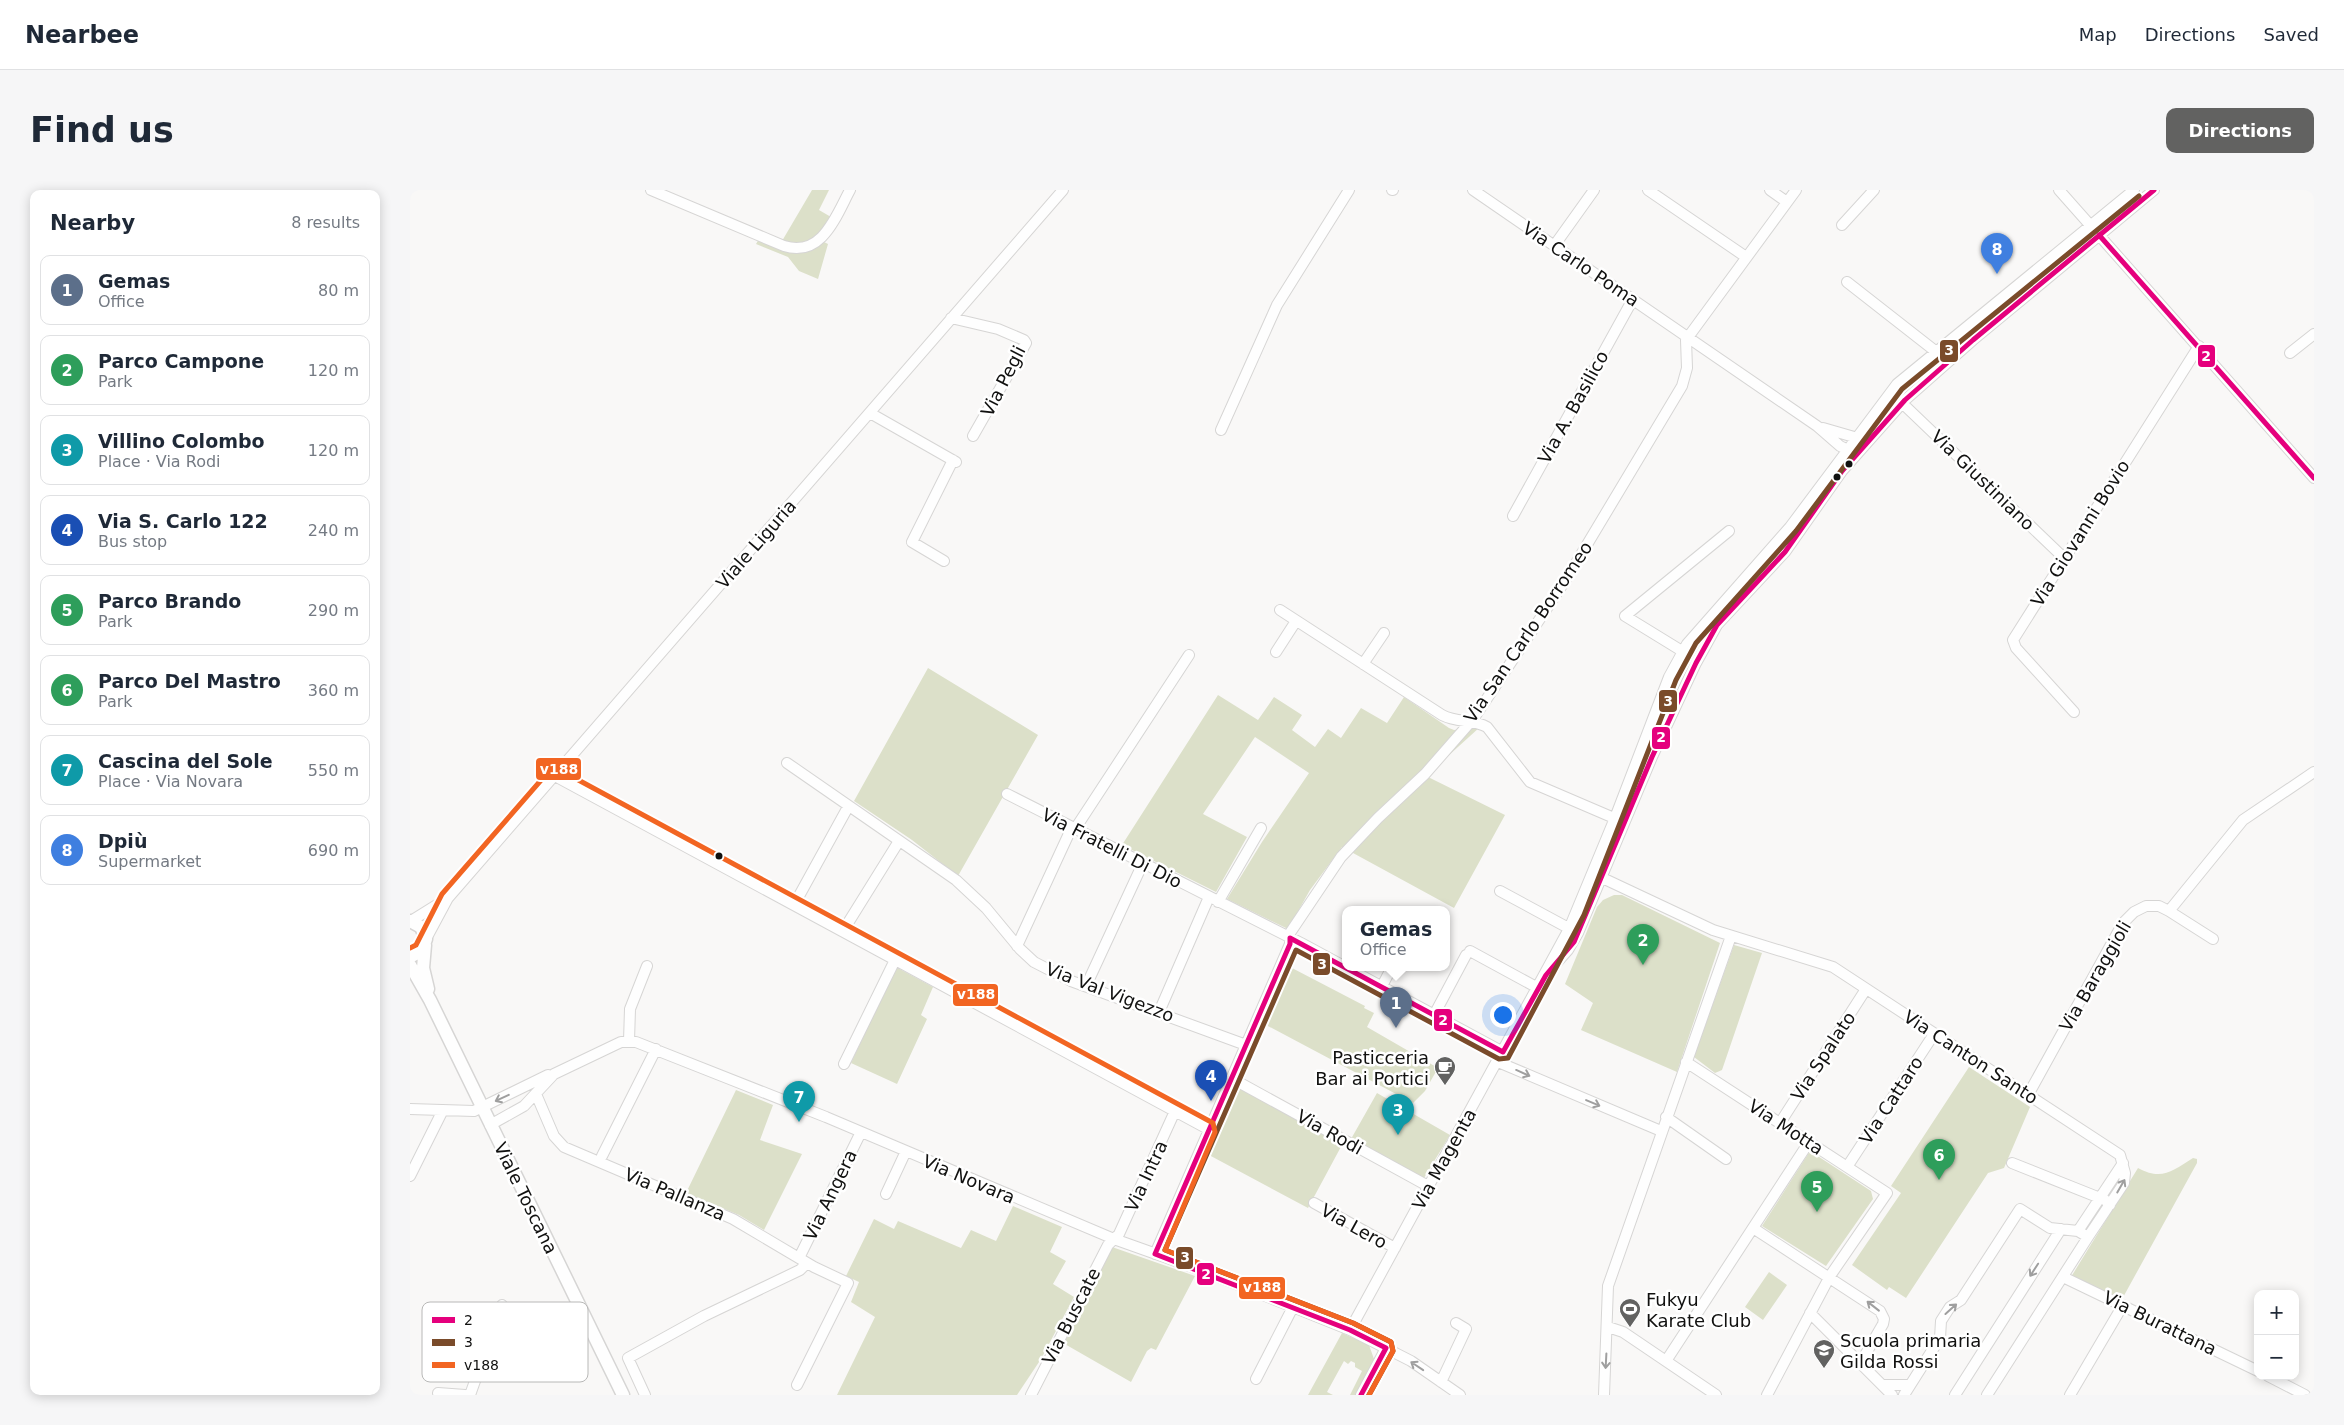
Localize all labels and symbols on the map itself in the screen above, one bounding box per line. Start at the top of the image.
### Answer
street label: Via Carlo Poma [1519,217,1643,311]
pin: 8 [1981,233,2013,274]
line badge: 3 [1939,339,1959,363]
street label: Via Pegli [976,342,1030,420]
text: 3 [1944,342,1954,358]
line badge: 2 [2197,344,2216,368]
street label: Via A. Basilico [1533,347,1613,467]
text: 2 [2201,348,2211,364]
street label: Via Giustiniano [1927,425,2039,535]
street label: Via Giovanni Bovio [2026,456,2134,610]
unlabelled marker [1844,459,1854,469]
unlabelled marker [1832,472,1842,482]
street label: Viale Liguria [712,495,800,593]
street label: Via San Carlo Borromeo [1459,537,1597,727]
line badge: 3 [1658,689,1678,713]
text: 3 [1663,693,1673,709]
line badge: 2 [1651,726,1671,750]
text: 2 [1656,729,1666,745]
line badge: v188 [535,757,582,781]
text: v188 [540,761,578,777]
street label: Via Fratelli Di Dio [1038,804,1186,892]
unlabelled marker [714,851,724,861]
street label: Via Baraggioli [2055,917,2135,1035]
pin: 2 [1627,924,1659,965]
line badge: 3 [1312,952,1331,976]
text: 3 [1317,956,1327,972]
street label: Via Val Vigezzo [1043,958,1177,1026]
line badge: v188 [952,983,999,1007]
text: v188 [957,986,995,1002]
pin: 1 [1380,987,1412,1028]
your location [1490,1002,1516,1028]
street label: Via Canton Santo [1900,1006,2042,1108]
line badge: 2 [1433,1008,1453,1032]
street label: Via Spalato [1787,1008,1859,1104]
text: 2 [1438,1012,1448,1028]
place label: Pasticceria Bar ai Portici [1315,1047,1429,1089]
street label: Via Cattaro [1855,1052,1927,1148]
cafe icon: Pasticceria Bar ai Portici [1433,1055,1457,1086]
pin: 4 [1195,1060,1227,1101]
one-way arrow [1515,1069,1530,1079]
pin: 7 [783,1081,815,1122]
one-way arrow [495,1094,510,1104]
pin: 3 [1382,1094,1414,1135]
street label: Via Motta [1744,1095,1828,1159]
one-way arrow [1586,1100,1601,1109]
street label: Via Rodi [1293,1105,1367,1159]
street label: Via Magenta [1408,1105,1480,1213]
street label: Via Intra [1120,1137,1172,1215]
street label: Viale Toscana [490,1139,562,1257]
pin: 6 [1923,1139,1955,1180]
street label: Via Angera [799,1146,861,1244]
street label: Via Novara [920,1150,1018,1208]
street label: Via Pallanza [621,1163,729,1225]
pin: 5 [1801,1171,1833,1212]
one-way arrow [2117,1180,2127,1194]
street label: Via Lero [1317,1199,1391,1253]
line badge: 3 [1175,1246,1194,1270]
text: 3 [1180,1249,1190,1265]
line badge: 2 [1196,1262,1215,1286]
one-way arrow [2029,1263,2039,1277]
street label: Via Buscate [1038,1264,1104,1368]
text: 2 [1201,1266,1211,1282]
line badge: v188 [1238,1276,1286,1300]
text: v188 [1243,1279,1281,1295]
street label: Via Burattana [2100,1287,2220,1359]
place label: Fukyu Karate Club [1646,1289,1751,1331]
sports icon: Fukyu Karate Club [1618,1297,1642,1328]
one-way arrow [1867,1301,1880,1312]
legend [422,1302,588,1382]
one-way arrow [1945,1303,1957,1315]
text: 2 [464,1312,473,1328]
place label: Scuola primaria Gilda Rossi [1840,1330,1981,1372]
text: 3 [464,1334,473,1350]
school or university icon: Scuola primaria Gilda Rossi [1812,1338,1836,1369]
one-way arrow [1601,1353,1610,1369]
text: v188 [464,1357,499,1373]
one-way arrow [1411,1361,1425,1371]

